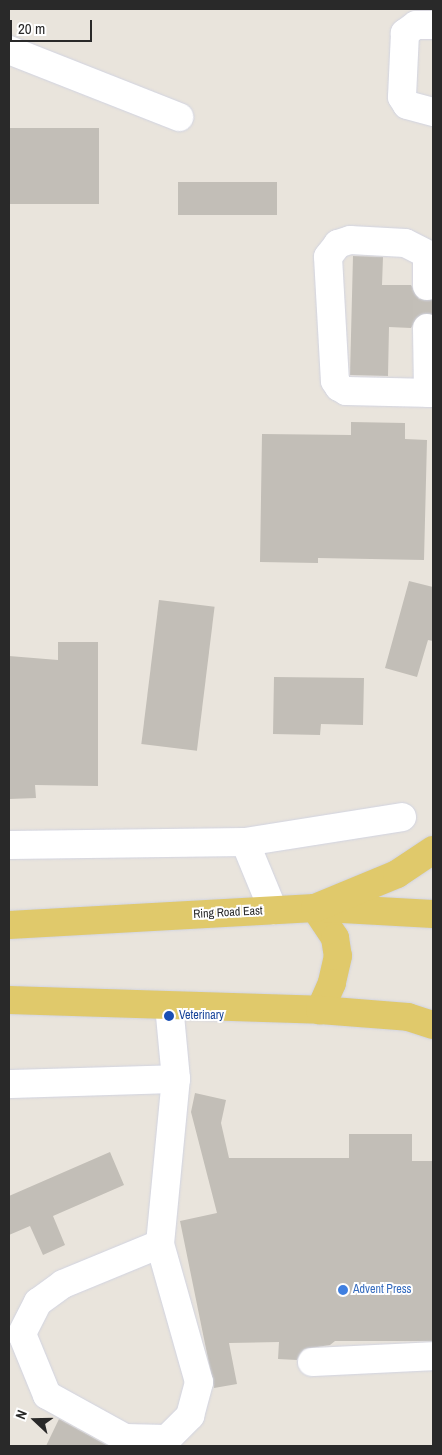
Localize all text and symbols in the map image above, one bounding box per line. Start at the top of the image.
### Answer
scale bar [12,10,95,42]
text: 20 m [18,18,45,39]
street label: Ring Road East [193,904,263,922]
place label: Veterinary [179,1009,224,1023]
marker: Veterinary [163,1010,175,1022]
place label: Advent Press [353,1283,412,1297]
marker: Advent Press [337,1284,349,1296]
north arrow [10,1395,60,1445]
text: N [11,1408,31,1422]

